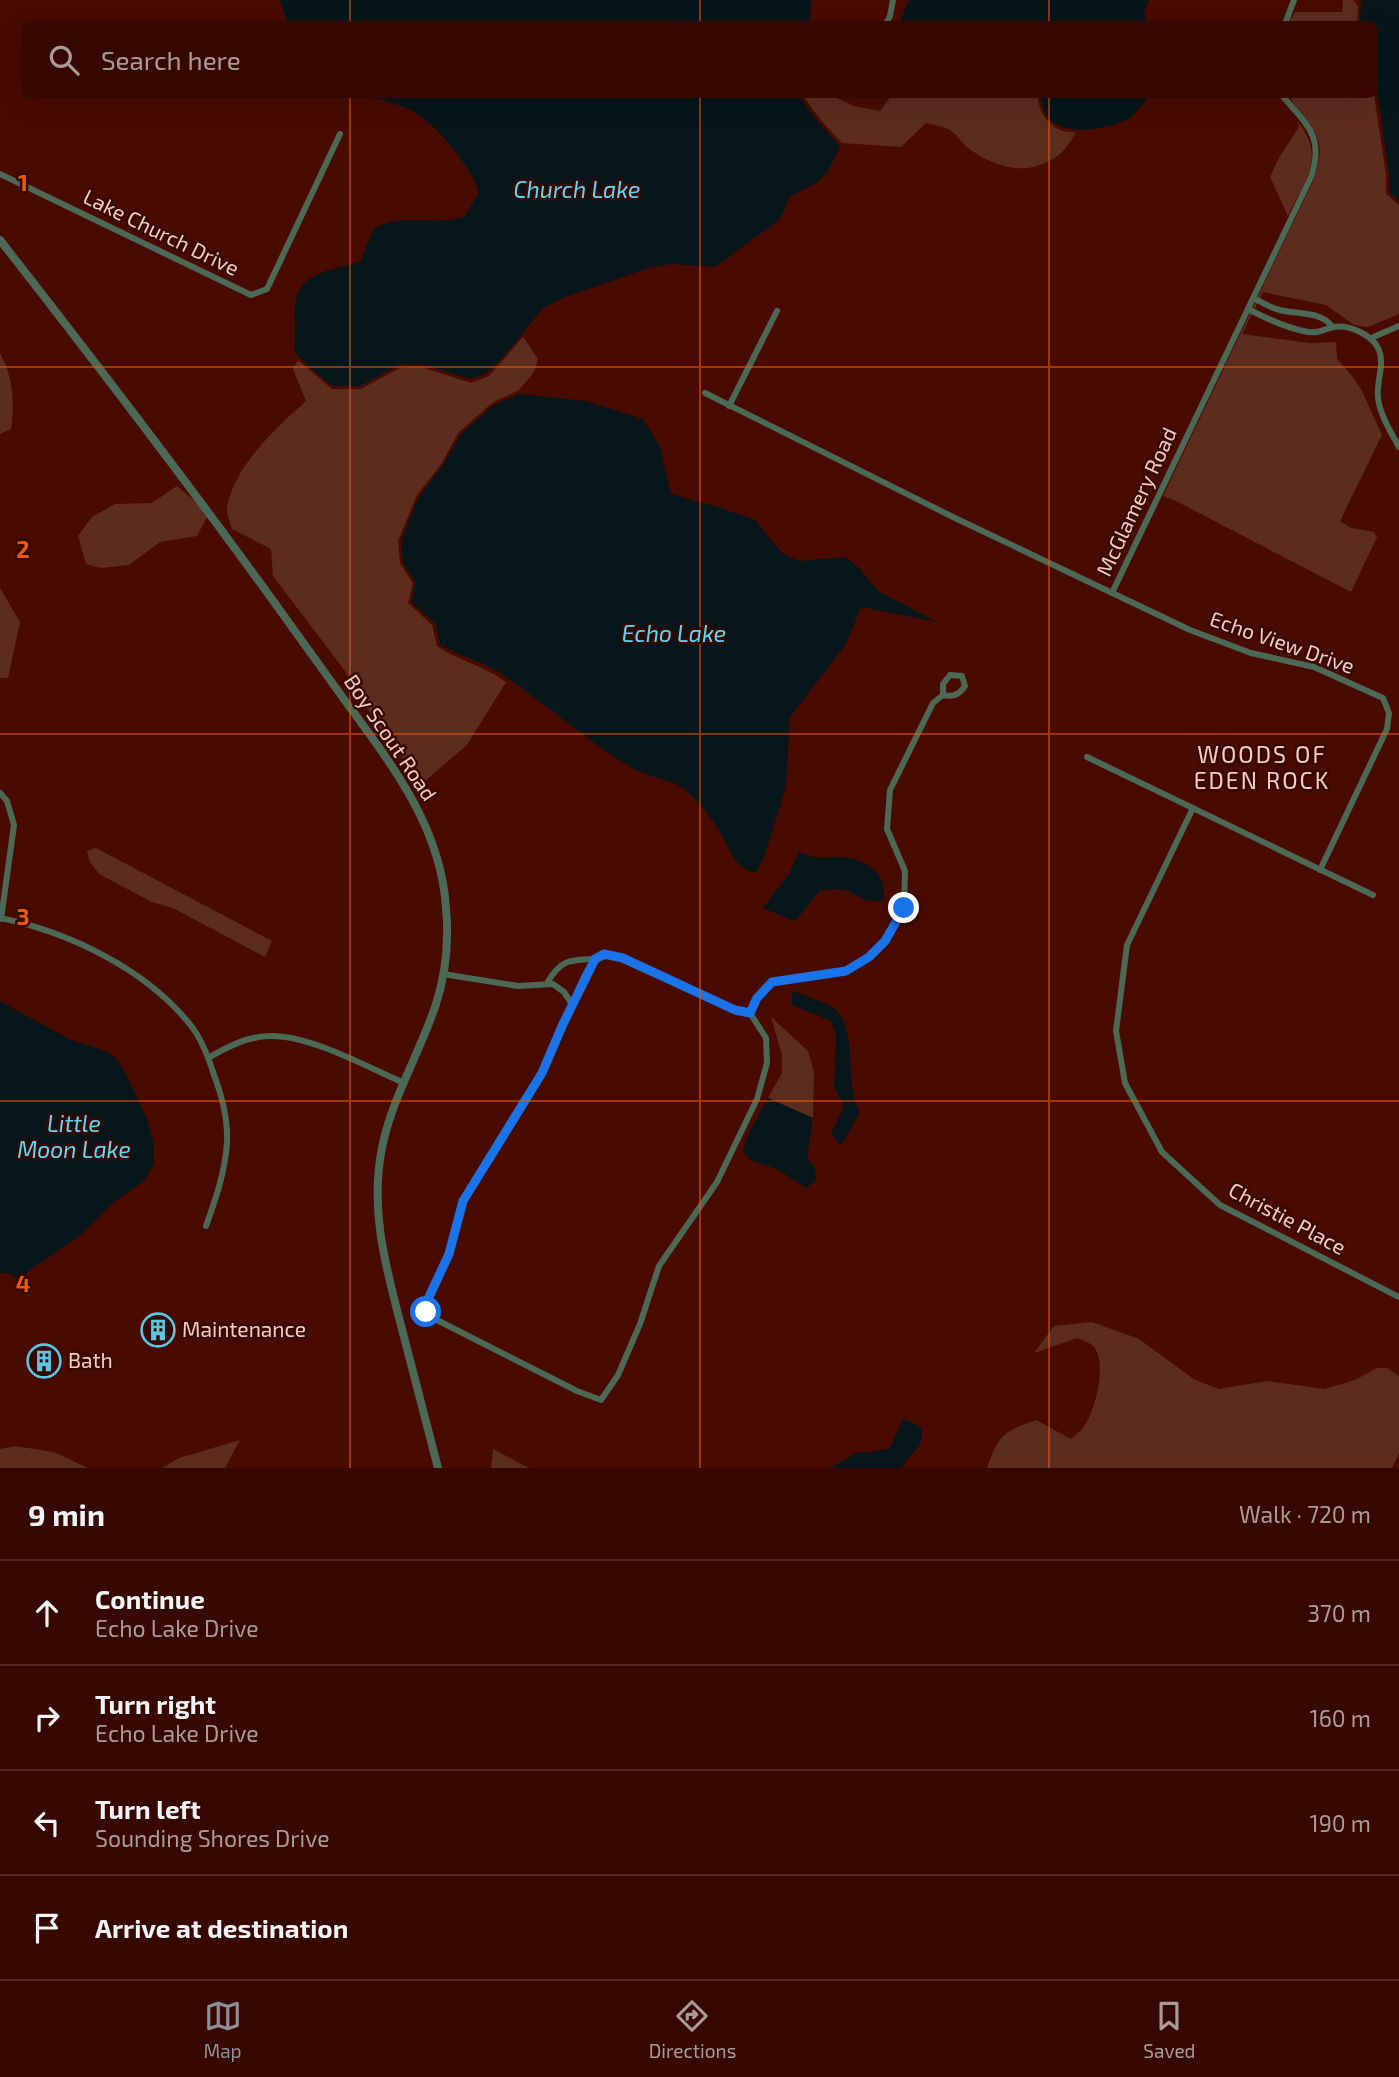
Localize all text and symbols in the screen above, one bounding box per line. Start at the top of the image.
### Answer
search box [21,21,1378,98]
icon: search [45,41,83,79]
text: Search here [101,44,241,75]
text: 1 [18,168,28,196]
water label: Church Lake [514,175,640,203]
street label: Lake Church Drive [80,183,244,280]
street label: McGlamery Road [1090,423,1181,580]
text: 2 [16,535,30,563]
street label: Echo View Drive [1207,605,1358,678]
water label: Echo Lake [622,619,726,647]
street label: Boy Scout Road [340,669,443,805]
district label: WOODS OF EDEN ROCK [1194,740,1330,794]
route end [888,892,919,923]
text: 3 [16,902,30,930]
water label: Little Moon Lake [17,1109,131,1163]
street label: Christie Place [1225,1176,1351,1259]
text: 4 [16,1269,30,1297]
route start [410,1296,441,1327]
building icon: Maintenance [139,1311,177,1349]
place label: Maintenance [182,1316,306,1341]
building icon: Bath [25,1342,63,1380]
place label: Bath [68,1347,113,1372]
text: 9 min [28,1496,105,1532]
text: Walk · 720 m [1239,1500,1371,1528]
text: Continue [95,1583,205,1614]
icon: ahead [28,1594,66,1632]
text: 370 m [1307,1599,1371,1627]
text: Echo Lake Drive [95,1614,259,1642]
text: Turn right [95,1688,216,1719]
icon: right [28,1699,66,1737]
text: 160 m [1310,1704,1371,1732]
text: Echo Lake Drive [95,1719,259,1747]
text: Turn left [95,1793,201,1824]
icon: left [28,1804,66,1842]
text: 190 m [1310,1809,1371,1837]
text: Sounding Shores Drive [95,1824,330,1852]
icon: arrive [28,1909,66,1947]
text: Arrive at destination [95,1912,348,1943]
tab: Map [204,1997,242,2062]
tab: Directions [649,1997,736,2062]
tab: Saved [1143,1997,1195,2062]

